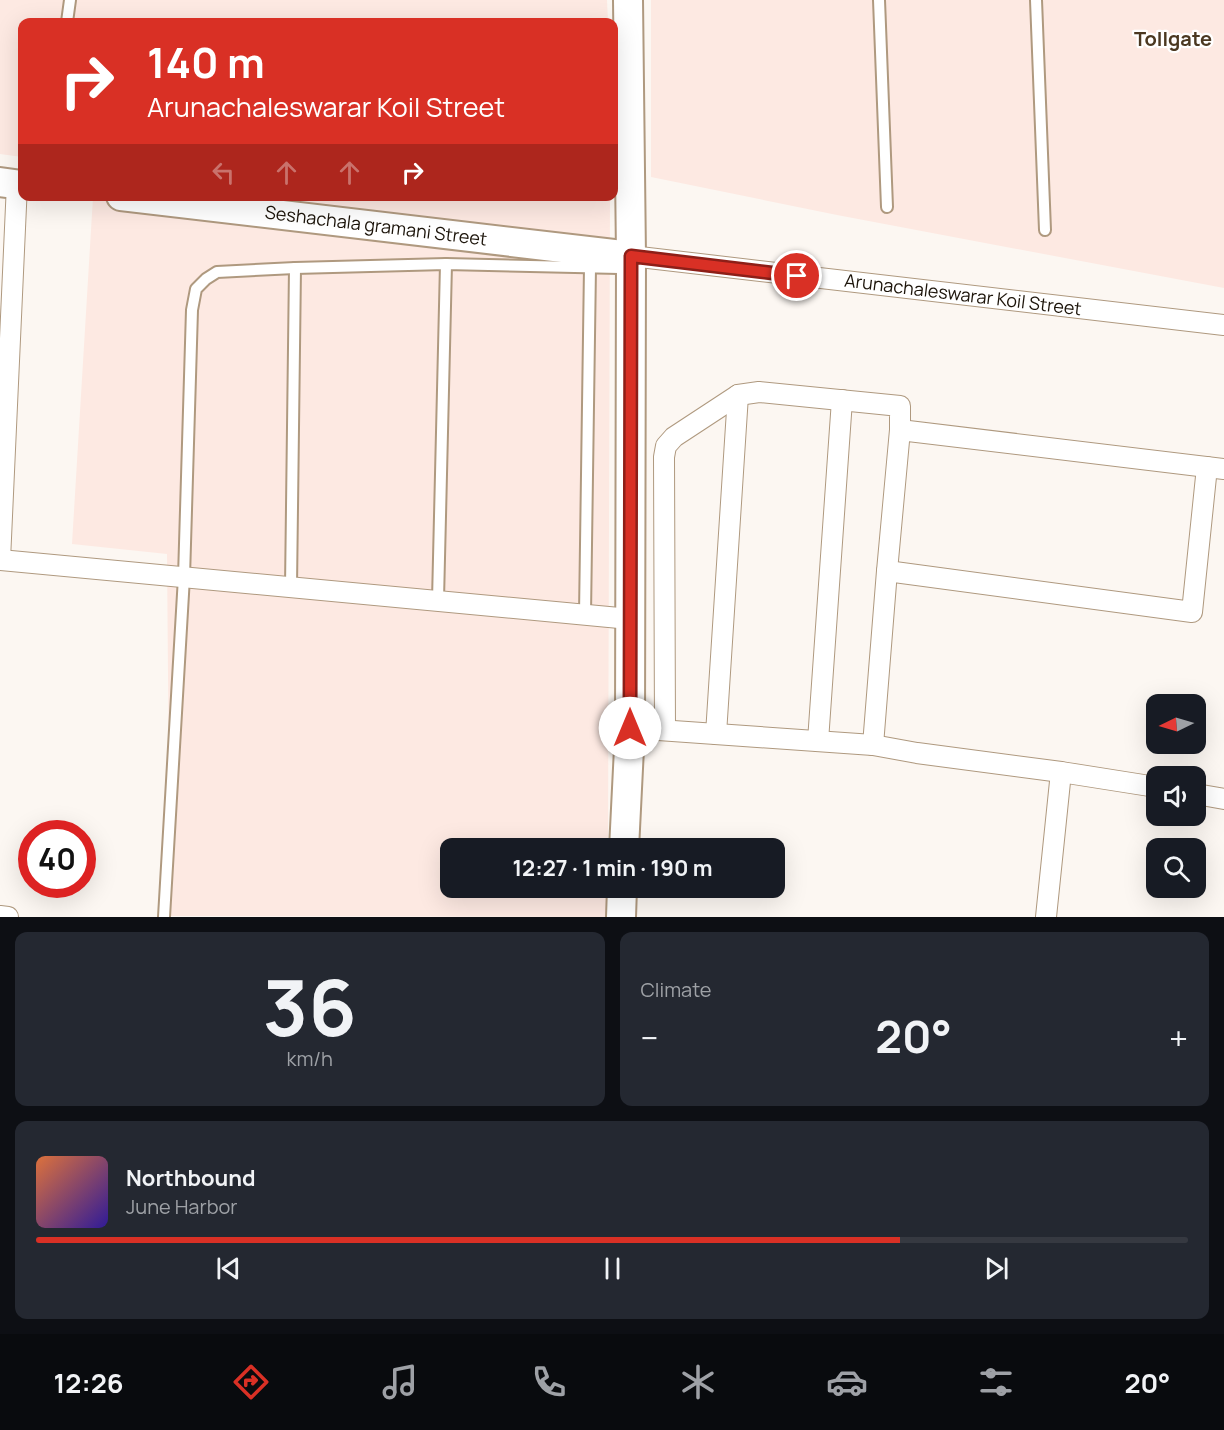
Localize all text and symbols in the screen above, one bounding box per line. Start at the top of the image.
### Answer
district label: Tollgate [1134,25,1212,52]
text: 140 m [147,33,265,91]
icon: right [48,42,126,120]
text: Arunachaleswarar Koil Street [147,88,505,125]
icon: left [207,156,240,189]
icon: ahead [270,156,303,189]
icon: ahead [333,156,366,189]
icon: right [396,156,429,189]
street label: Seshachala gramani Street [264,199,489,251]
pin [771,250,822,301]
icon: arrive [780,259,813,292]
street label: Arunachaleswarar Koil Street [843,268,1083,320]
north arrow [1146,694,1206,754]
map controls [1146,694,1206,898]
position arrow [598,696,662,760]
button: sound [1146,766,1206,826]
speed limit sign: 40 [18,820,96,898]
button: search [1146,838,1206,898]
text: 12:27 · 1 min · 190 m [512,853,713,883]
text: 36 [263,953,357,1059]
text: Climate [641,976,712,1003]
text: 20° [875,1005,952,1067]
text: − [641,1015,658,1060]
text: + [1169,1015,1188,1060]
text: km/h [286,1045,333,1072]
text: Northbound [126,1163,256,1193]
text: June Harbor [126,1193,238,1220]
icon: previous [212,1252,245,1285]
icon: pause [596,1252,629,1285]
icon: next [980,1252,1013,1285]
icon: directions [230,1361,272,1403]
icon: music [379,1361,421,1403]
icon: phone [528,1361,570,1403]
icon: climate [677,1361,719,1403]
icon: car [826,1361,868,1403]
icon: filters [975,1361,1017,1403]
text: 12:26 [53,1364,124,1401]
text: 20° [1124,1364,1170,1401]

